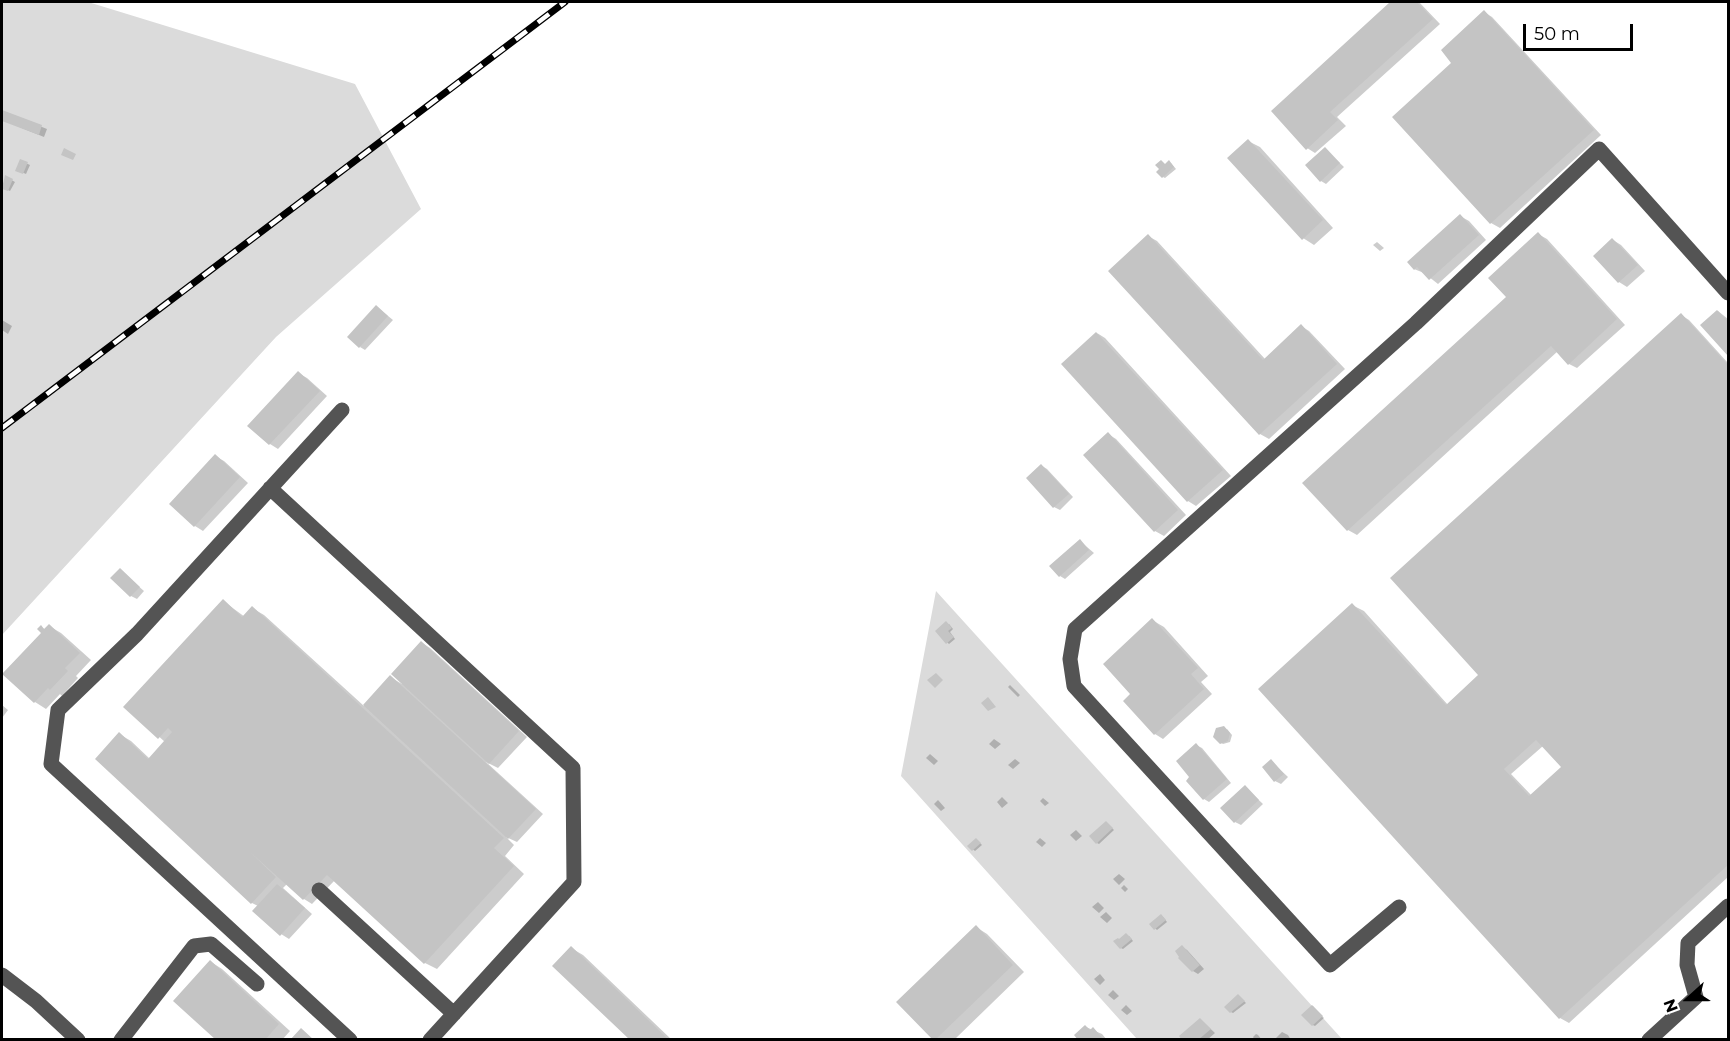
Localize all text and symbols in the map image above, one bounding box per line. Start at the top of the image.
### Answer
scale bar [1526,12,1636,50]
text: 50 m [1534,23,1580,45]
north arrow [1658,969,1718,1029]
text: N [1660,996,1682,1015]

